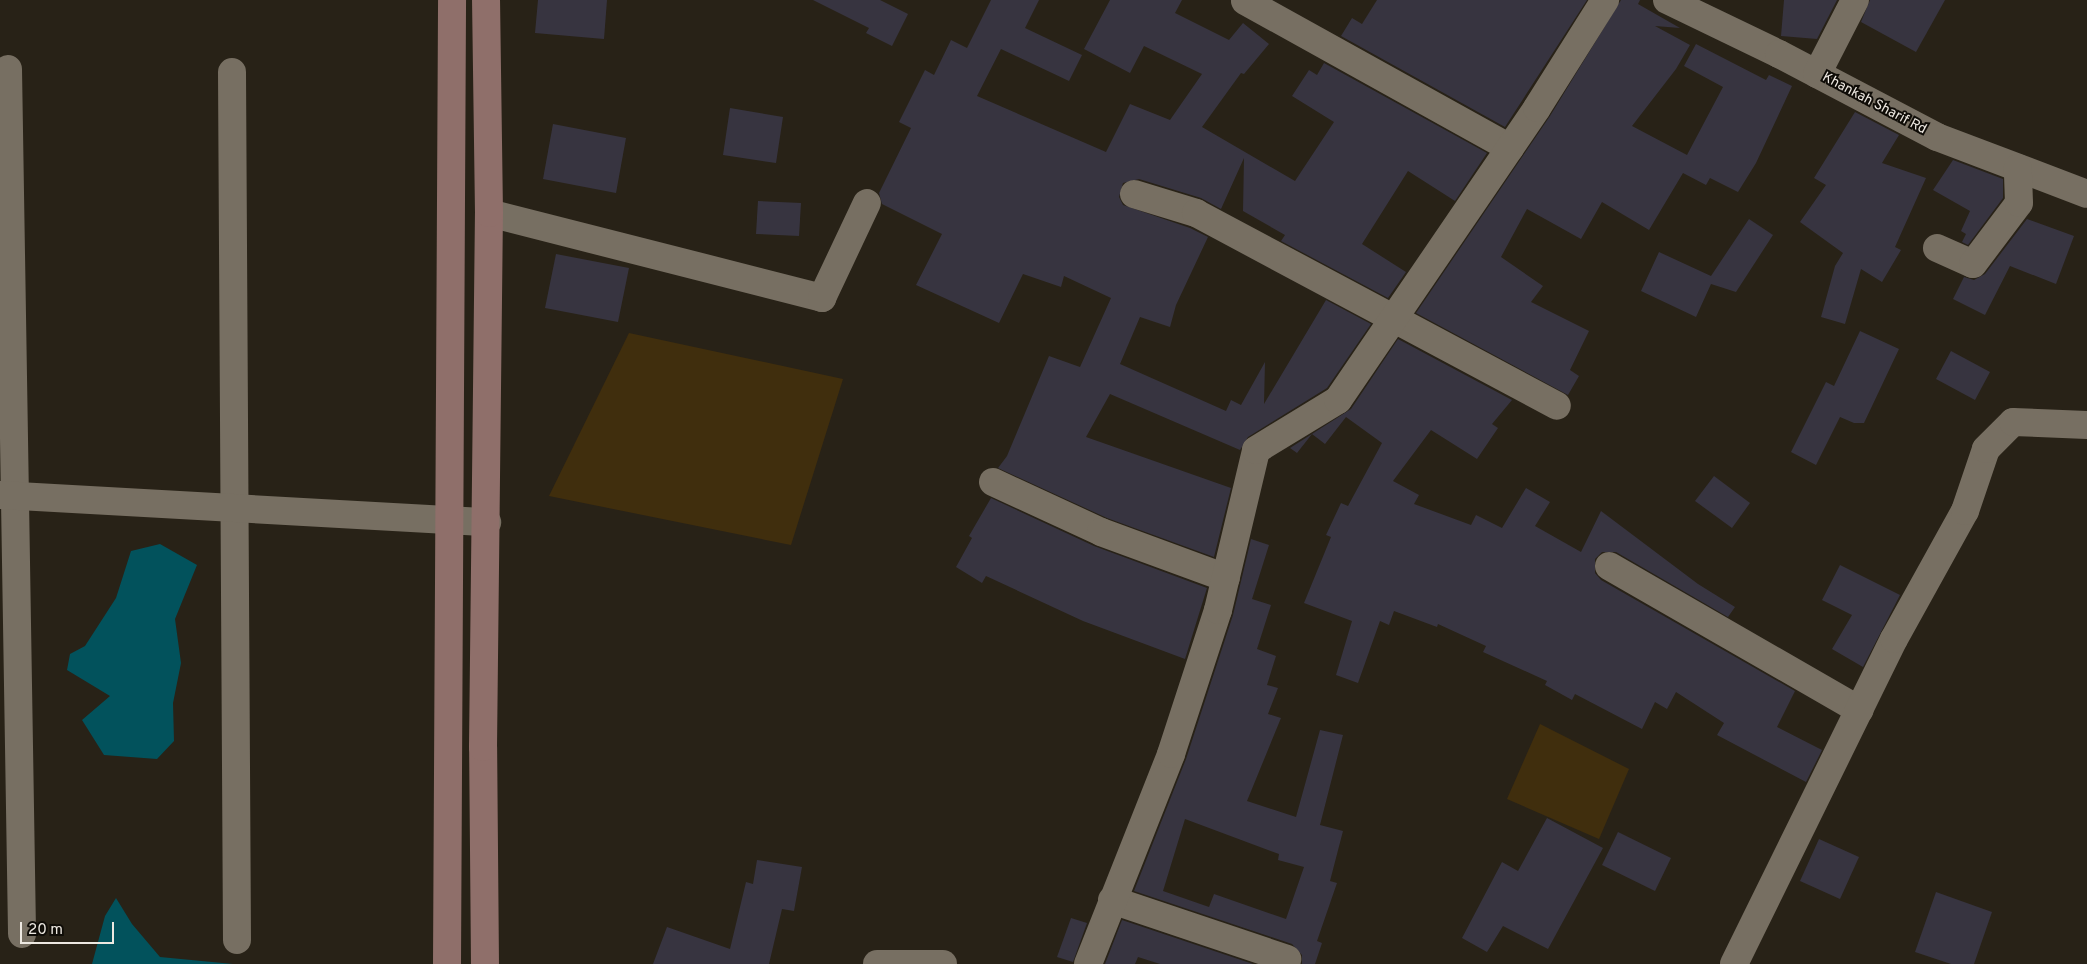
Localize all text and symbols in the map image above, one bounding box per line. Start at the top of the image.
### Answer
street label: Khankah Sharif Rd [1819,69,1929,139]
scale bar [22,912,116,944]
text: 20 m [28,921,63,940]

